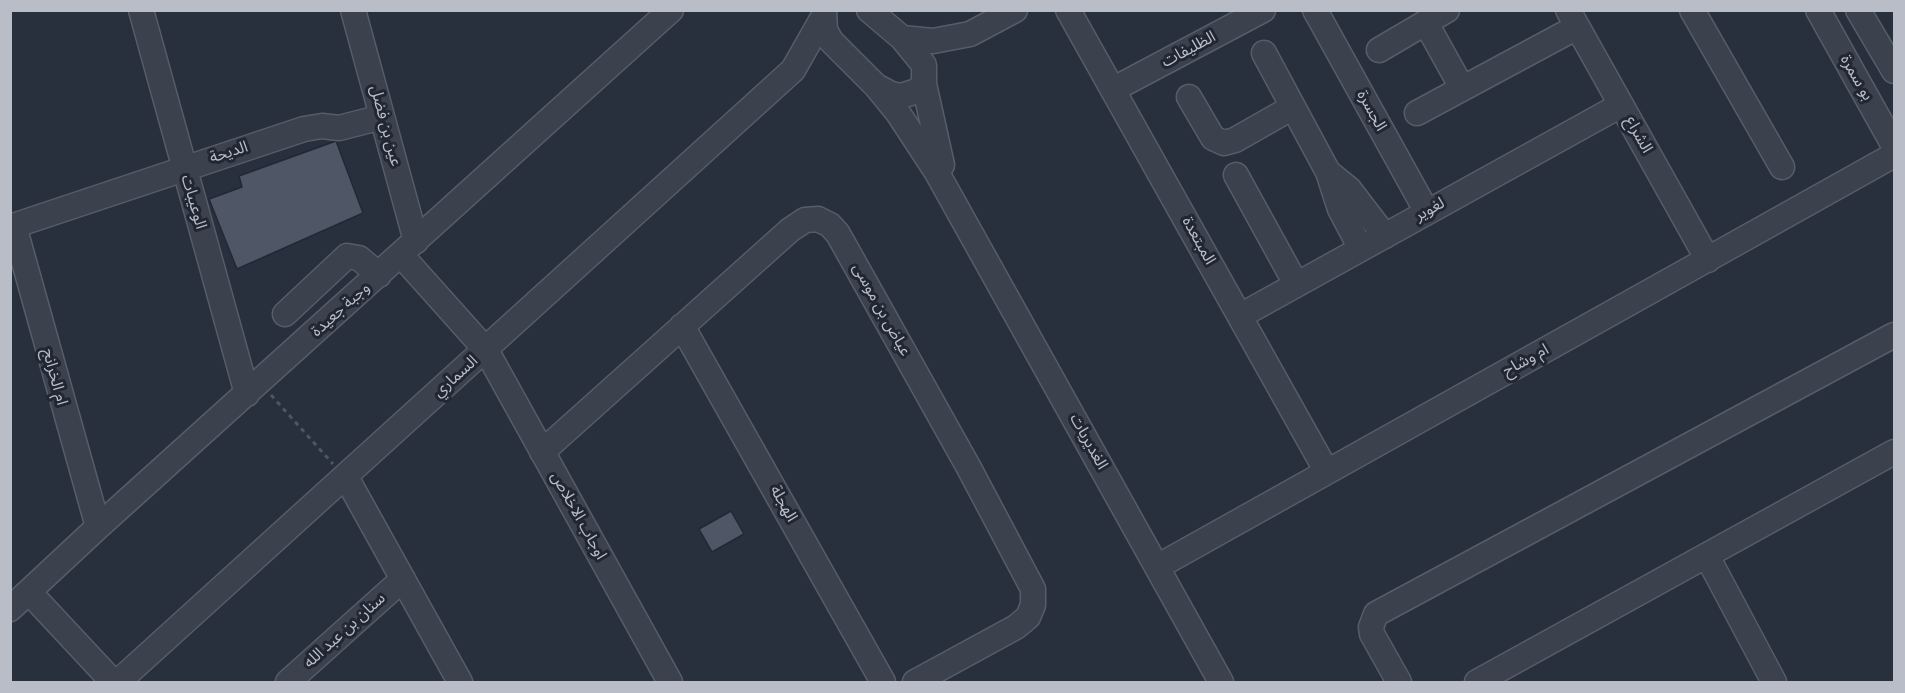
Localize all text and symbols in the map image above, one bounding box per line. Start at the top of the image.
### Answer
street label: الظليفات [1159,28,1219,72]
street label: بو سمرة [1835,52,1877,104]
street label: عين بن فضل [365,83,405,169]
street label: الجسرة [1352,87,1390,135]
street label: الشراع [1620,113,1656,157]
street label: الديحة [207,138,251,168]
street label: الوعيبات [176,173,210,231]
street label: لغوير [1412,194,1448,226]
street label: المبتعدة [1177,214,1219,268]
street label: عياض بن موسى [848,260,914,360]
street label: وجبة جعيدة [308,279,374,341]
street label: ام وشاح [1500,341,1552,381]
street label: ام الخرانج [37,347,71,407]
street label: السماري [430,352,482,402]
street label: الغديريات [1065,411,1111,473]
street label: اوجاب الاخلاص [546,469,610,563]
street label: الهجلة [765,482,801,526]
street label: سنان بن عبد الله [300,589,390,673]

